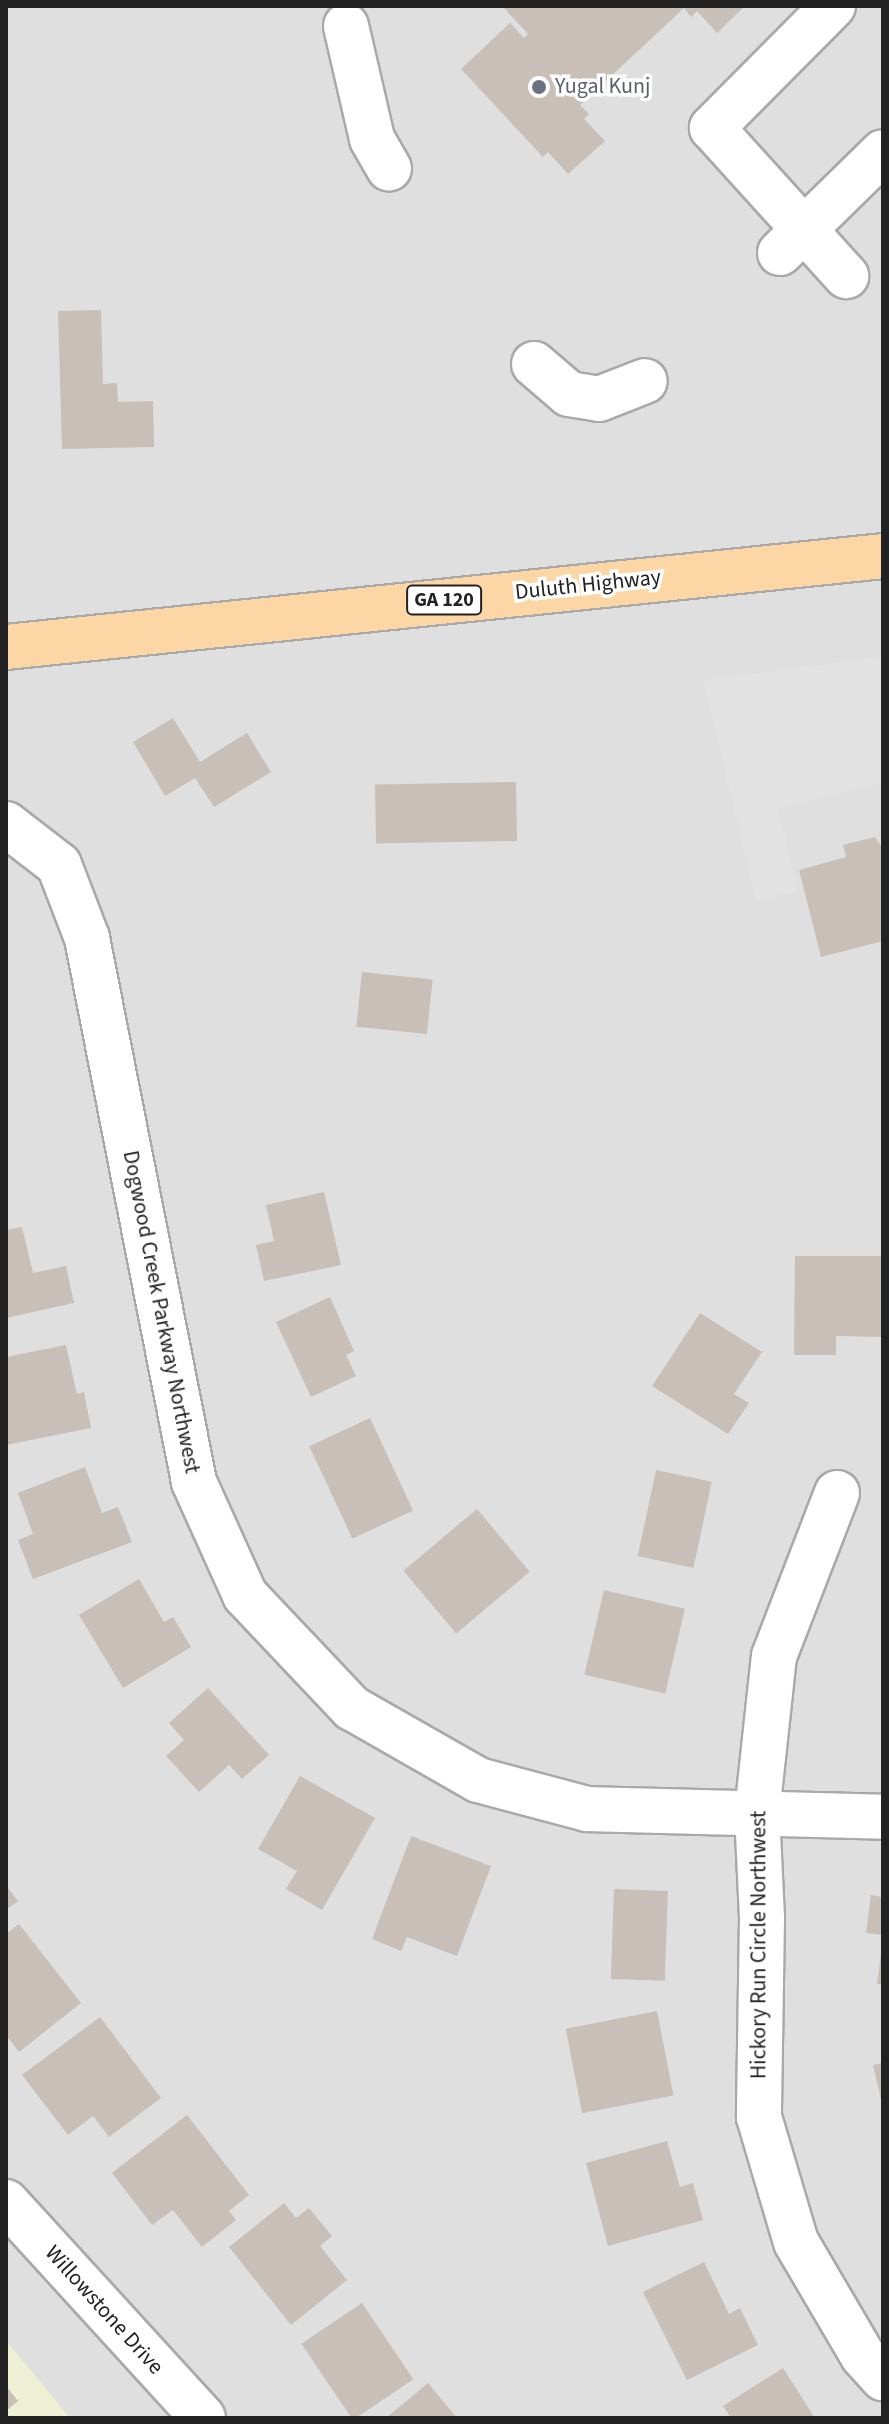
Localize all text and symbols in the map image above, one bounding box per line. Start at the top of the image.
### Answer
place label: Yugal Kunj [555,74,650,100]
marker: Yugal Kunj [530,78,548,96]
street label: Duluth Highway [514,564,662,606]
road number: GA 120 [406,584,482,616]
street label: Dogwood Creek Parkway Northwest [117,1148,205,1476]
street label: Hickory Run Circle Northwest [746,1811,772,2079]
street label: Willowstone Drive [39,2240,169,2380]

